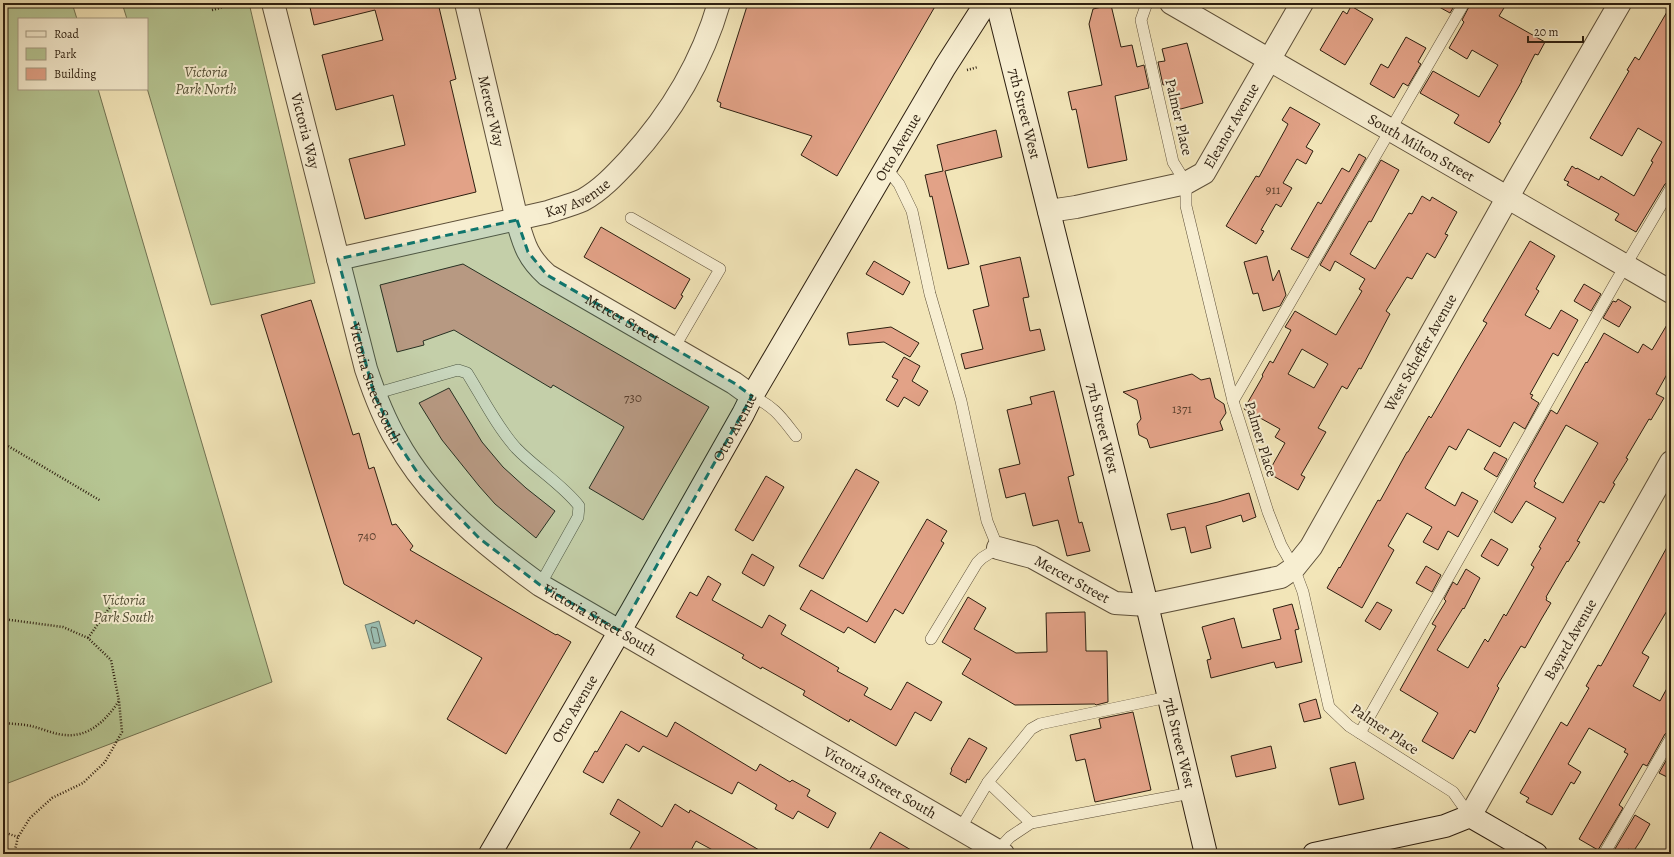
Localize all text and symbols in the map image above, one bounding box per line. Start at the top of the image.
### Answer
legend [18,18,148,90]
scale bar [1528,18,1583,44]
text: 20 m [1534,24,1558,40]
text: Road [54,26,80,42]
text: Park [54,46,77,62]
park label: Victoria Park North [175,62,237,99]
text: Building [54,66,96,82]
street label: 7th Street West [1004,66,1045,161]
street label: Mercer Way [473,73,509,149]
street label: Palmer Place [1160,77,1198,158]
street label: Eleanor Avenue [1199,79,1264,172]
street label: Victoria Way [286,90,325,171]
street label: Otto Avenue [870,109,926,185]
street label: South Milton Street [1364,109,1478,186]
street label: Kay Avenue [542,174,615,222]
house number: 911 [1266,181,1281,198]
street label: Mercer Street [582,289,664,348]
street label: West Scheffer Avenue [1379,290,1462,416]
street label: Victoria Street South [344,320,407,448]
street label: 7th Street West [1082,381,1124,475]
house number: 730 [624,389,642,406]
street label: Otto Avenue [708,389,762,465]
street label: Palmer Place [1240,399,1282,480]
house number: 1371 [1172,400,1192,417]
house number: 740 [358,527,376,544]
street label: Mercer Street [1031,550,1113,608]
street label: Victoria Street South [539,579,660,661]
park label: Victoria Park South [94,590,154,627]
street label: Bayard Avenue [1539,595,1601,684]
street label: Otto Avenue [547,671,602,746]
street label: 7th Street West [1159,695,1200,790]
street label: Palmer Place [1347,699,1423,759]
street label: Victoria Street South [819,741,940,823]

